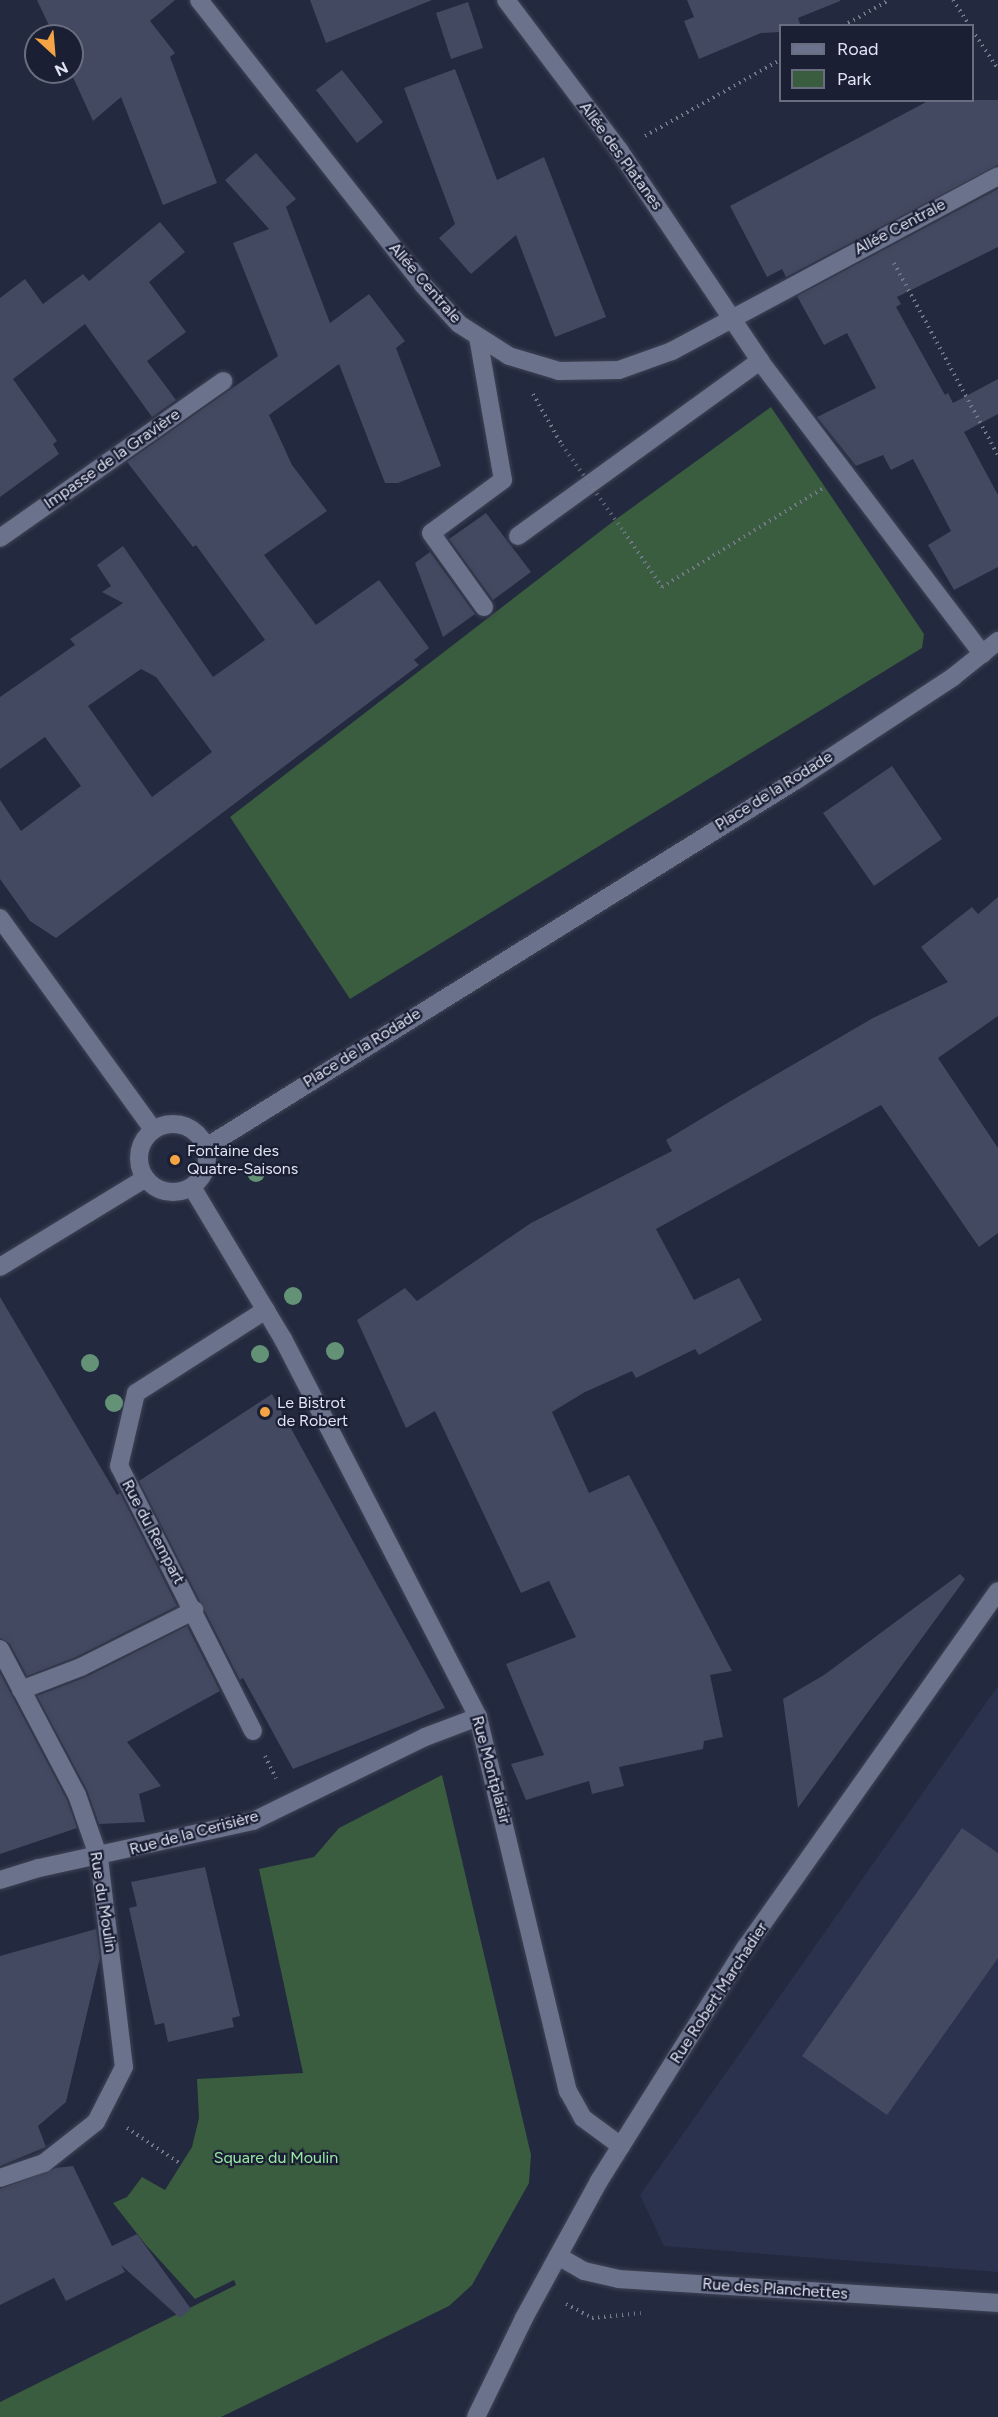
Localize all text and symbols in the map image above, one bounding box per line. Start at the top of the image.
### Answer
north arrow [24,24,84,84]
legend [779,24,974,102]
text: Road [837,38,878,60]
text: N [52,58,71,80]
text: Park [837,68,871,90]
street label: Allée des Platanes [575,98,667,214]
street label: Allée Centrale [851,195,949,259]
street label: Allée Centrale [385,239,465,327]
street label: Impasse de la Gravière [40,405,184,513]
street label: Place de la Rodade [712,747,836,835]
street label: Place de la Rodade [300,1004,424,1092]
place label: Fontaine des Quatre-Saisons [187,1141,298,1179]
marker: Fontaine des Quatre-Saisons [168,1153,182,1167]
place label: Le Bistrot de Robert [277,1393,348,1431]
marker: Le Bistrot de Robert [258,1405,272,1419]
street label: Rue du Rempart [117,1477,189,1587]
street label: Rue Montplaisir [467,1714,515,1826]
street label: Rue de la Cerisière [127,1807,261,1859]
street label: Rue du Moulin [86,1850,120,1954]
street label: Rue Robert Marchadier [666,1919,772,2067]
park label: Square du Moulin [214,2148,338,2168]
street label: Rue des Planchettes [702,2274,848,2304]

